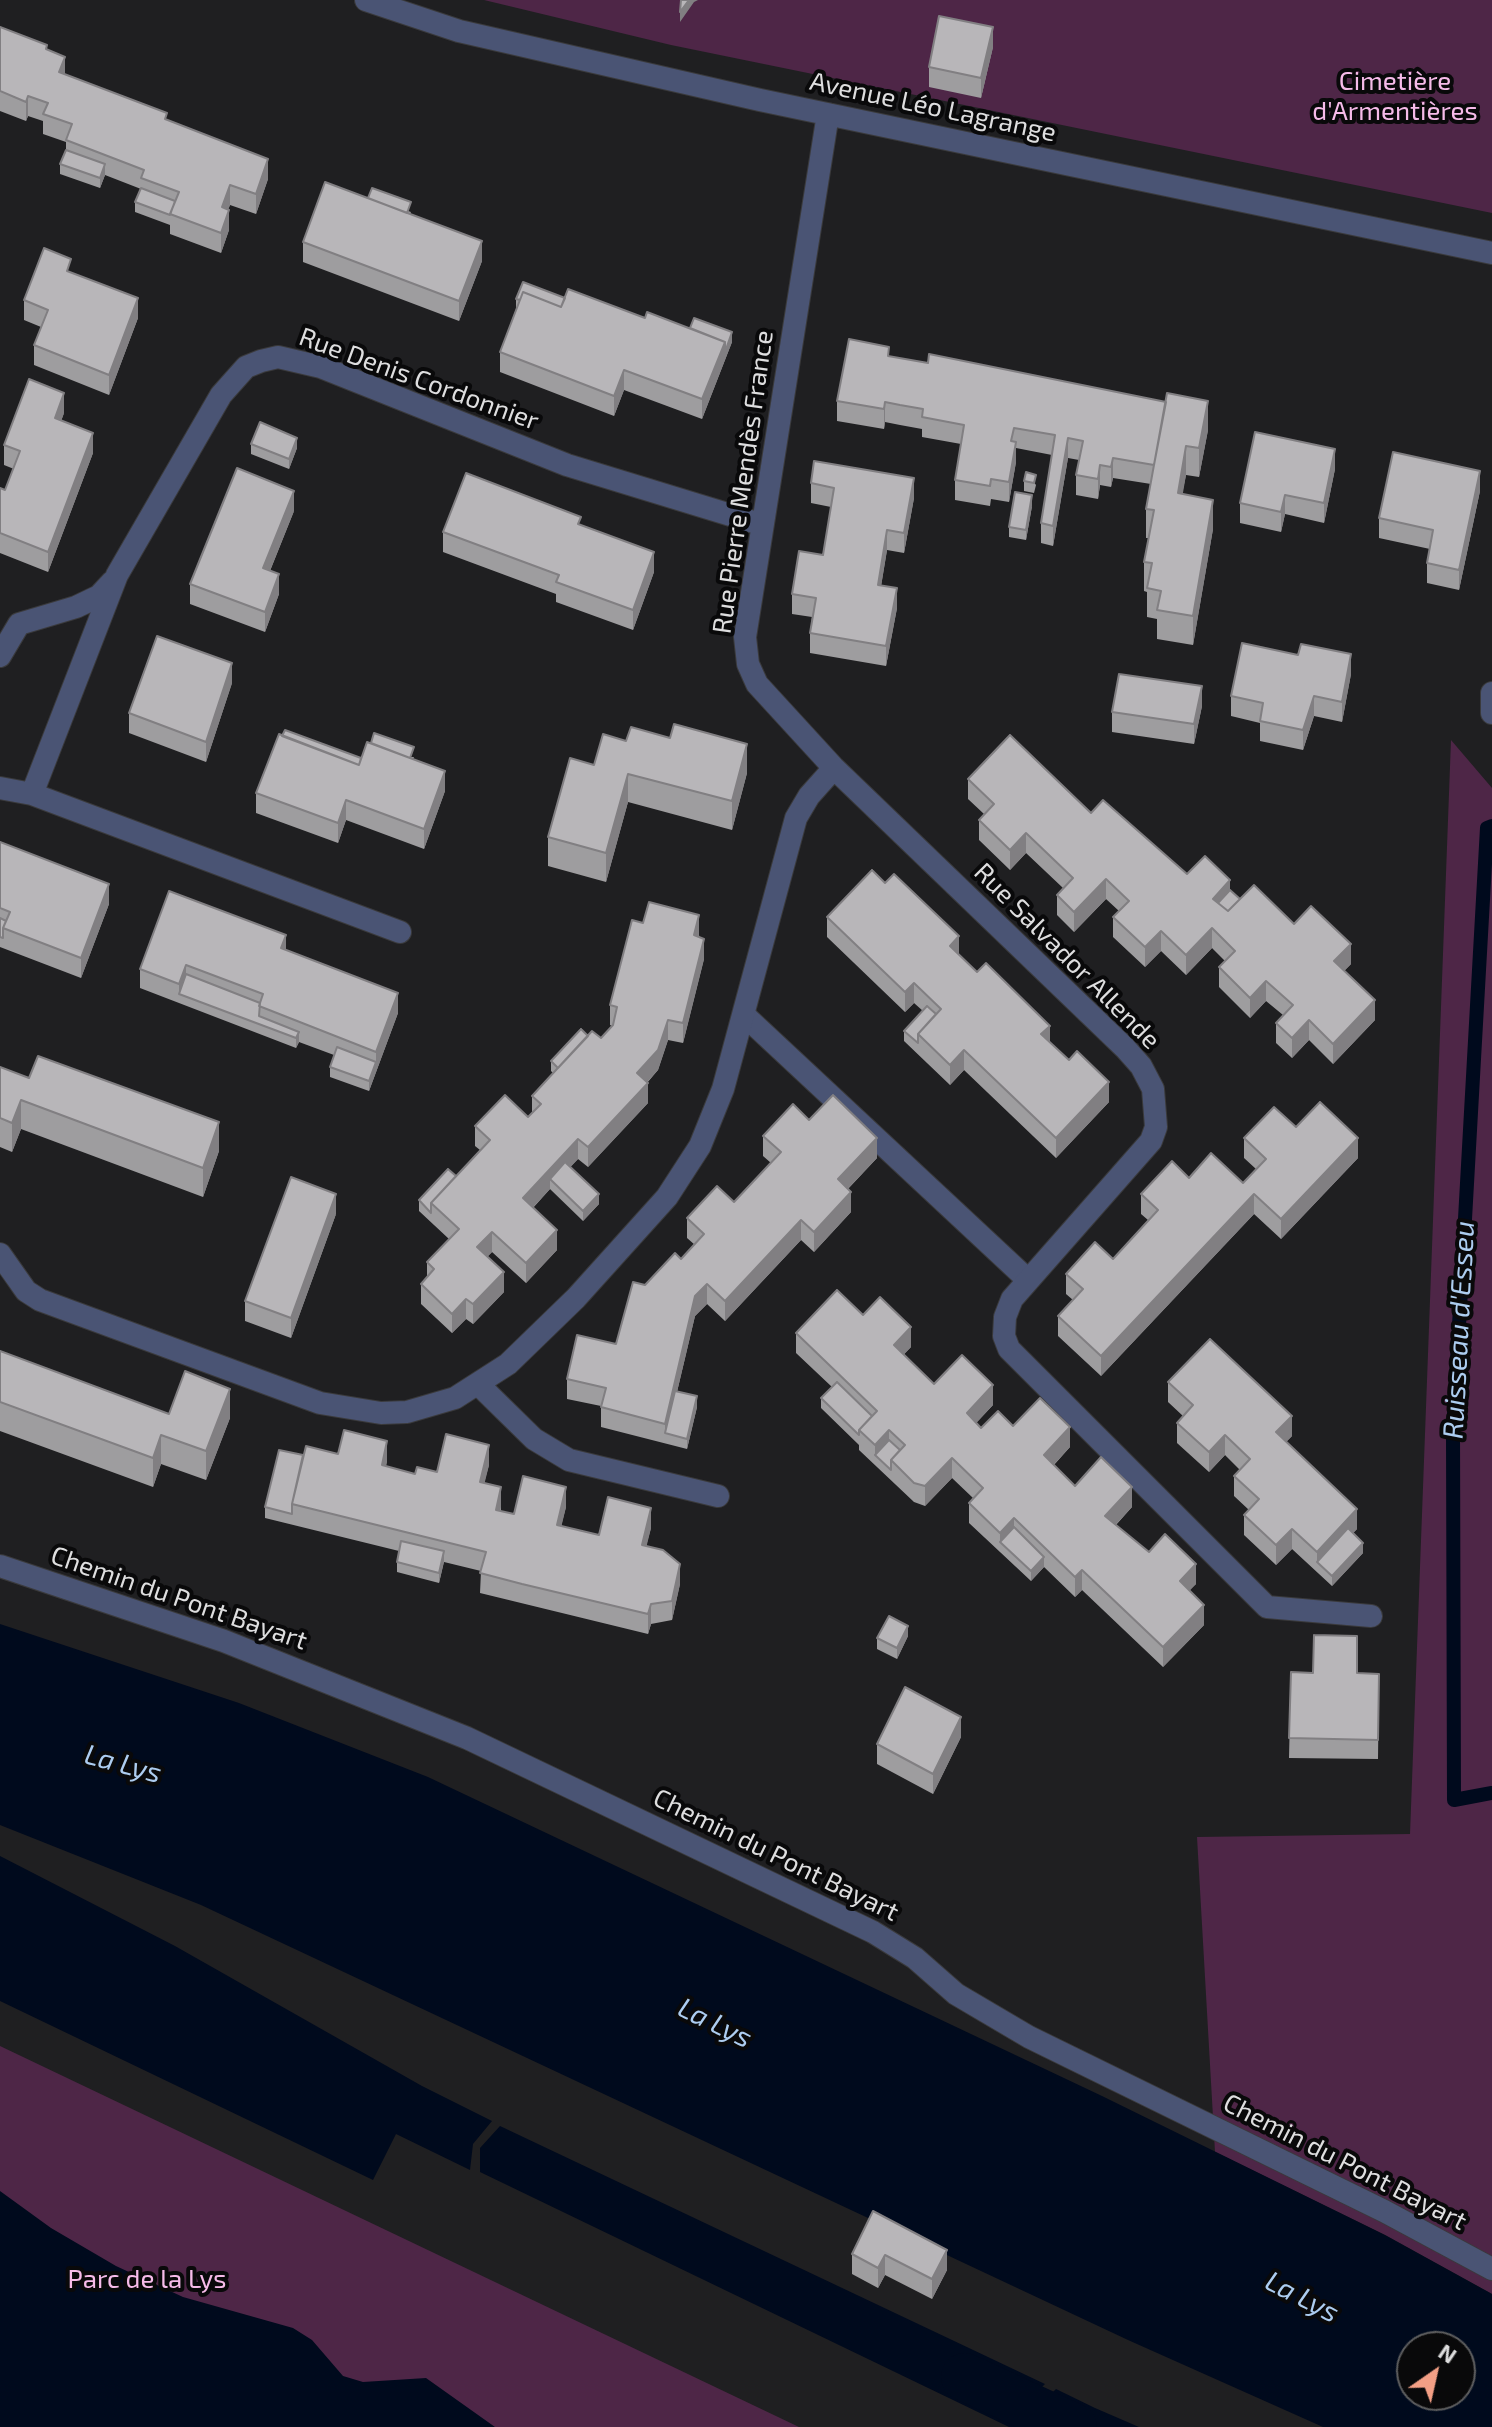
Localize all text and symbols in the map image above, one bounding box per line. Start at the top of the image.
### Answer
park label: Cimetière d'Armentières [1312,65,1478,126]
street label: Avenue Léo Lagrange [807,66,1059,148]
street label: Rue Denis Cordonnier [295,321,543,437]
street label: Rue Pierre Mendès France [706,328,780,636]
street label: Rue Salvador Allende [968,857,1166,1055]
water label: Ruisseau d'Esseu [1437,1220,1481,1440]
street label: Chemin du Pont Bayart [47,1539,311,1657]
water label: La Lys [81,1738,165,1790]
street label: Chemin du Pont Bayart [648,1782,904,1928]
water label: La Lys [672,1991,758,2055]
street label: Chemin du Pont Bayart [1218,2087,1472,2237]
park label: Parc de la Lys [67,2263,227,2295]
water label: La Lys [1260,2264,1344,2330]
north arrow [1396,2331,1476,2411]
text: N [1434,2338,1462,2368]

